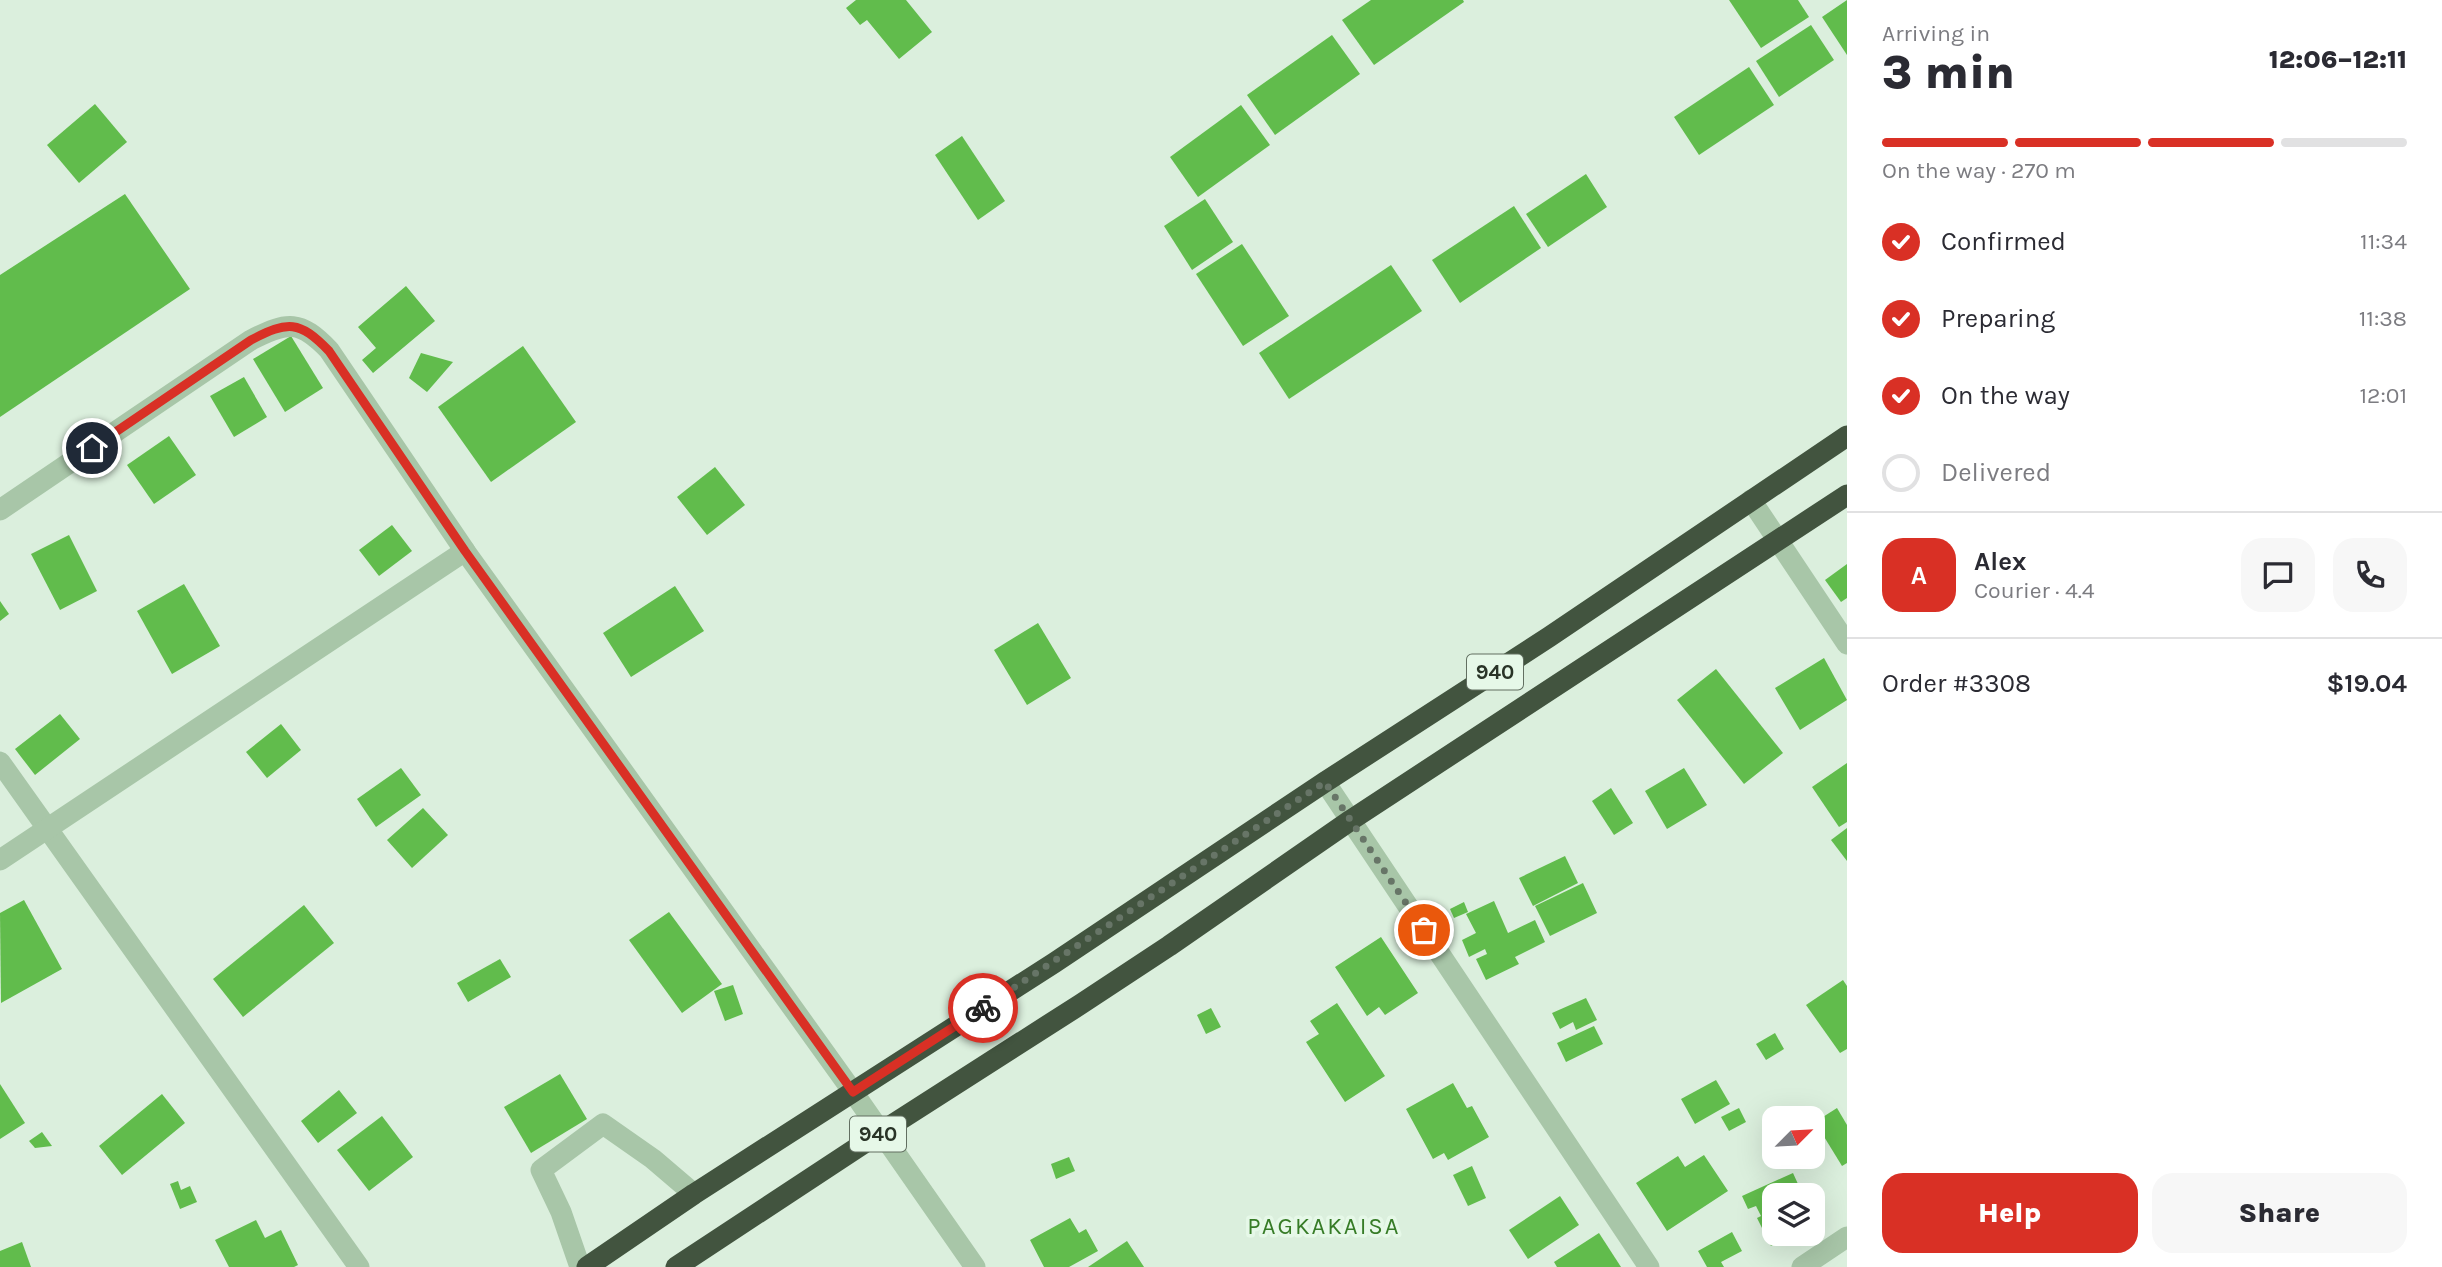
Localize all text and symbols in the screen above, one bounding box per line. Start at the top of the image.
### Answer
text: Arriving in [1882,20,1990,47]
text: 12:06–12:11 [2269,44,2407,75]
text: 3 min [1882,46,2015,100]
text: On the way · 270 m [1882,157,2076,184]
icon: check [1882,223,1920,261]
text: Confirmed [1941,226,2066,257]
text: 11:34 [2360,228,2407,255]
icon: check [1882,300,1920,338]
text: Preparing [1941,303,2055,334]
text: 11:38 [2359,305,2407,332]
icon: check [1882,377,1920,415]
text: On the way [1941,380,2070,411]
text: 12:01 [2360,382,2407,409]
pin [62,418,122,478]
icon: home [73,429,111,467]
text: Delivered [1941,457,2051,488]
button: chat [2241,538,2315,612]
button: phone [2333,538,2407,612]
text: Alex [1974,546,2026,577]
text: A [1911,560,1927,591]
text: Courier · 4.4 [1974,577,2095,604]
road number: 940 [1467,654,1523,690]
text: Order #3308 [1882,668,2031,699]
text: $19.04 [2326,668,2407,699]
pin [1394,900,1454,960]
icon: bag [1405,911,1443,949]
courier [948,973,1018,1043]
icon: bike [964,989,1002,1027]
north arrow [1762,1106,1825,1169]
map controls [1762,1106,1825,1246]
road number: 940 [850,1116,906,1152]
button: Help [1882,1173,2138,1253]
button: Share [2152,1173,2407,1253]
button: layers [1762,1183,1825,1246]
district label: PAGKAKAISA [1247,1212,1401,1240]

